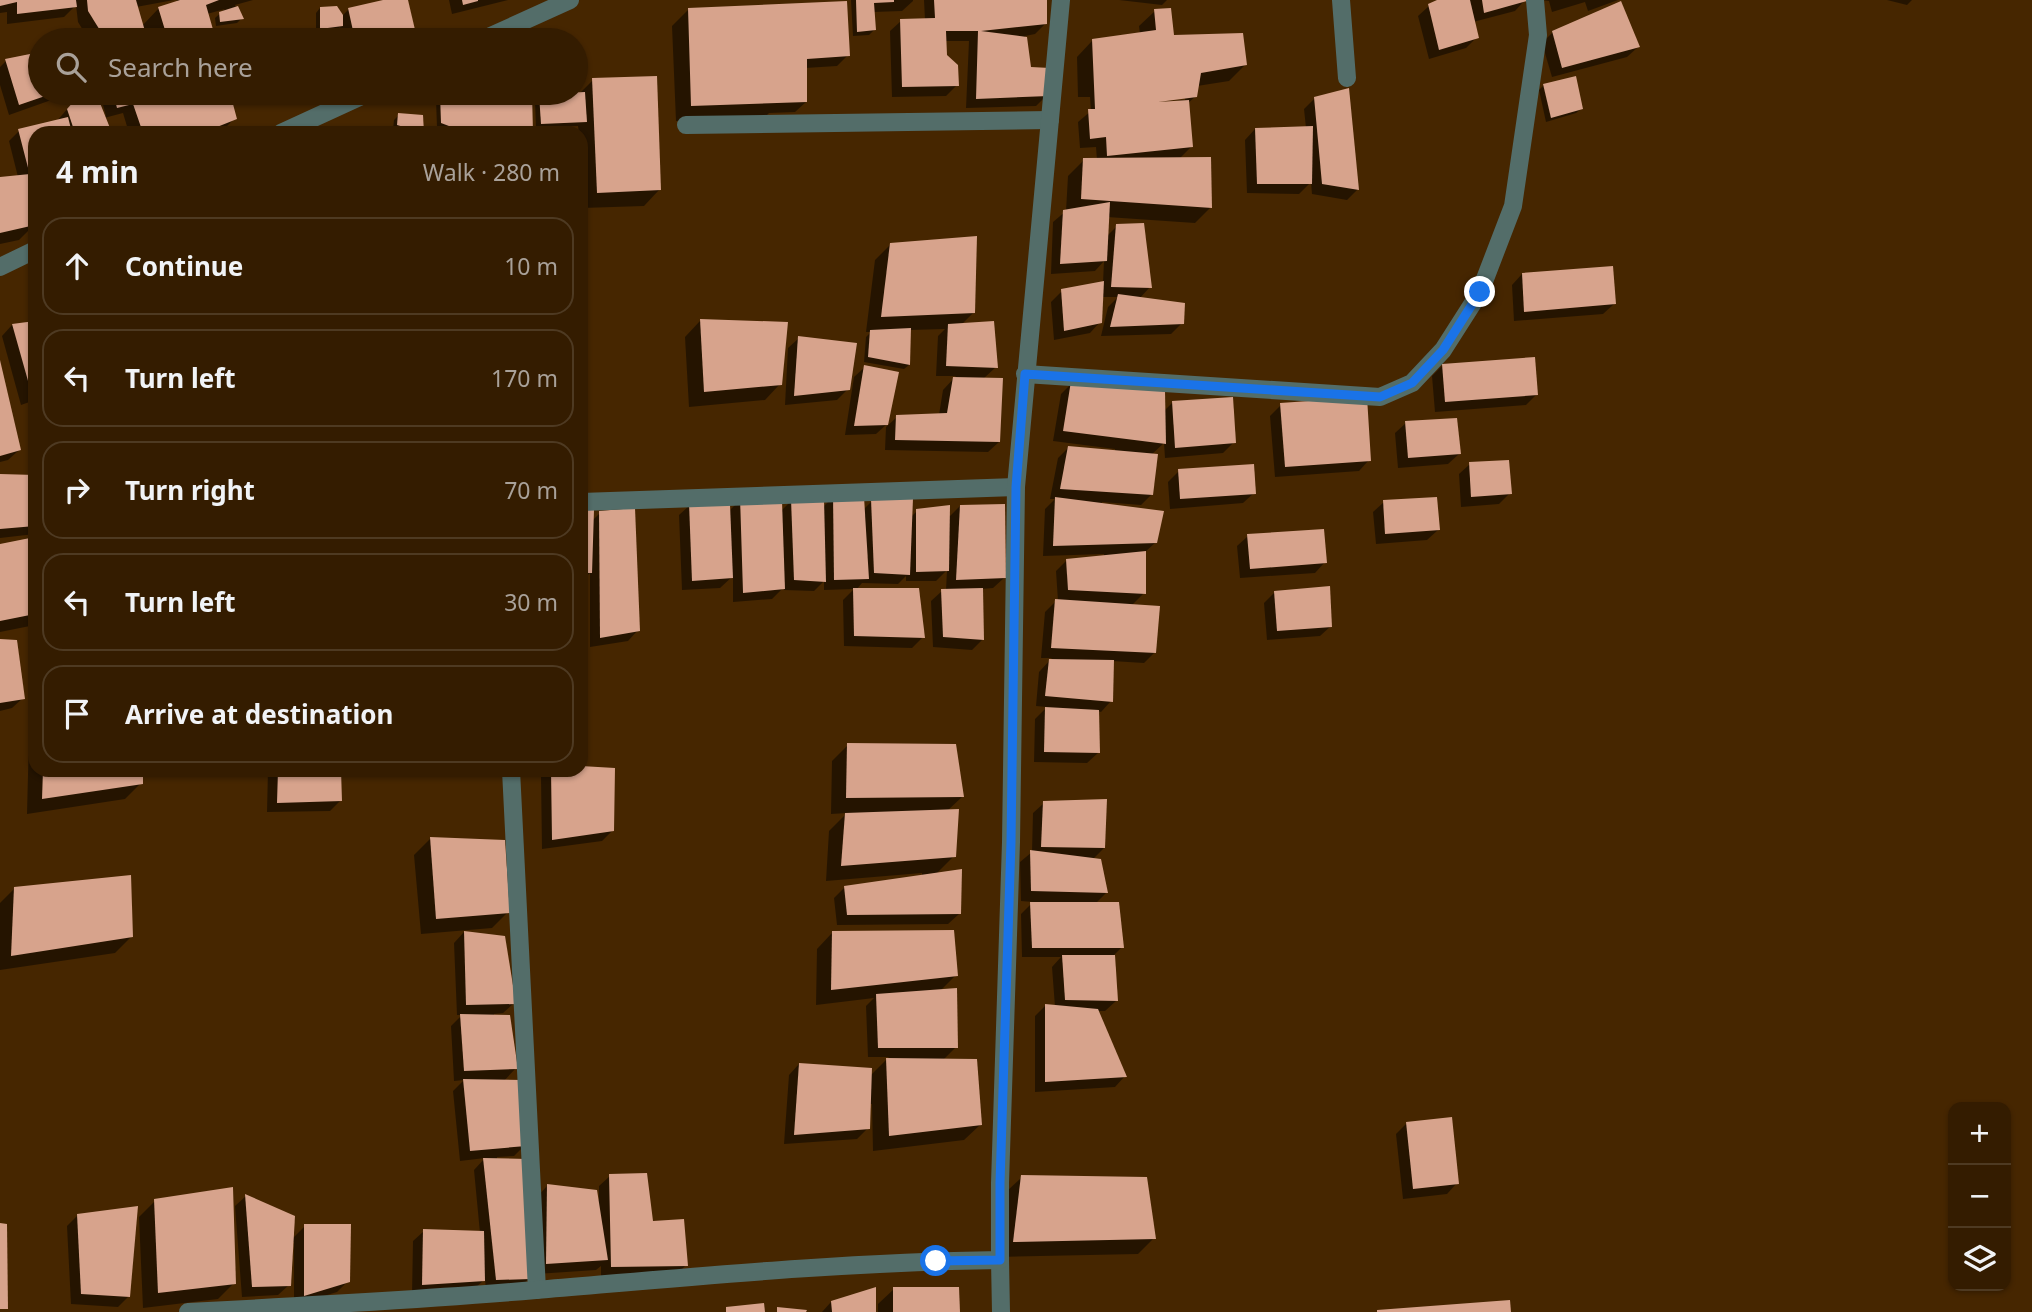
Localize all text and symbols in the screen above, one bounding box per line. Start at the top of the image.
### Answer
search box [28,28,588,105]
icon: search [52,48,90,86]
text: Search here [108,49,253,85]
text: 4 min [56,151,139,192]
text: Walk · 280 m [423,156,560,188]
icon: ahead [58,247,96,285]
text: Continue [125,248,243,284]
text: 10 m [504,250,558,282]
route end [1464,276,1495,307]
icon: left [58,359,96,397]
text: Turn left [125,360,236,396]
text: 170 m [491,362,558,394]
icon: right [58,471,96,509]
text: Turn right [125,472,255,508]
text: 70 m [504,474,558,506]
icon: left [58,583,96,621]
text: Turn left [125,584,236,620]
text: 30 m [504,586,558,618]
icon: arrive [58,695,96,733]
text: Arrive at destination [125,696,394,732]
map controls [1948,1102,2011,1291]
button: + [1948,1102,2011,1165]
button: − [1948,1165,2011,1228]
button: layers [1948,1228,2011,1291]
route start [920,1245,951,1276]

